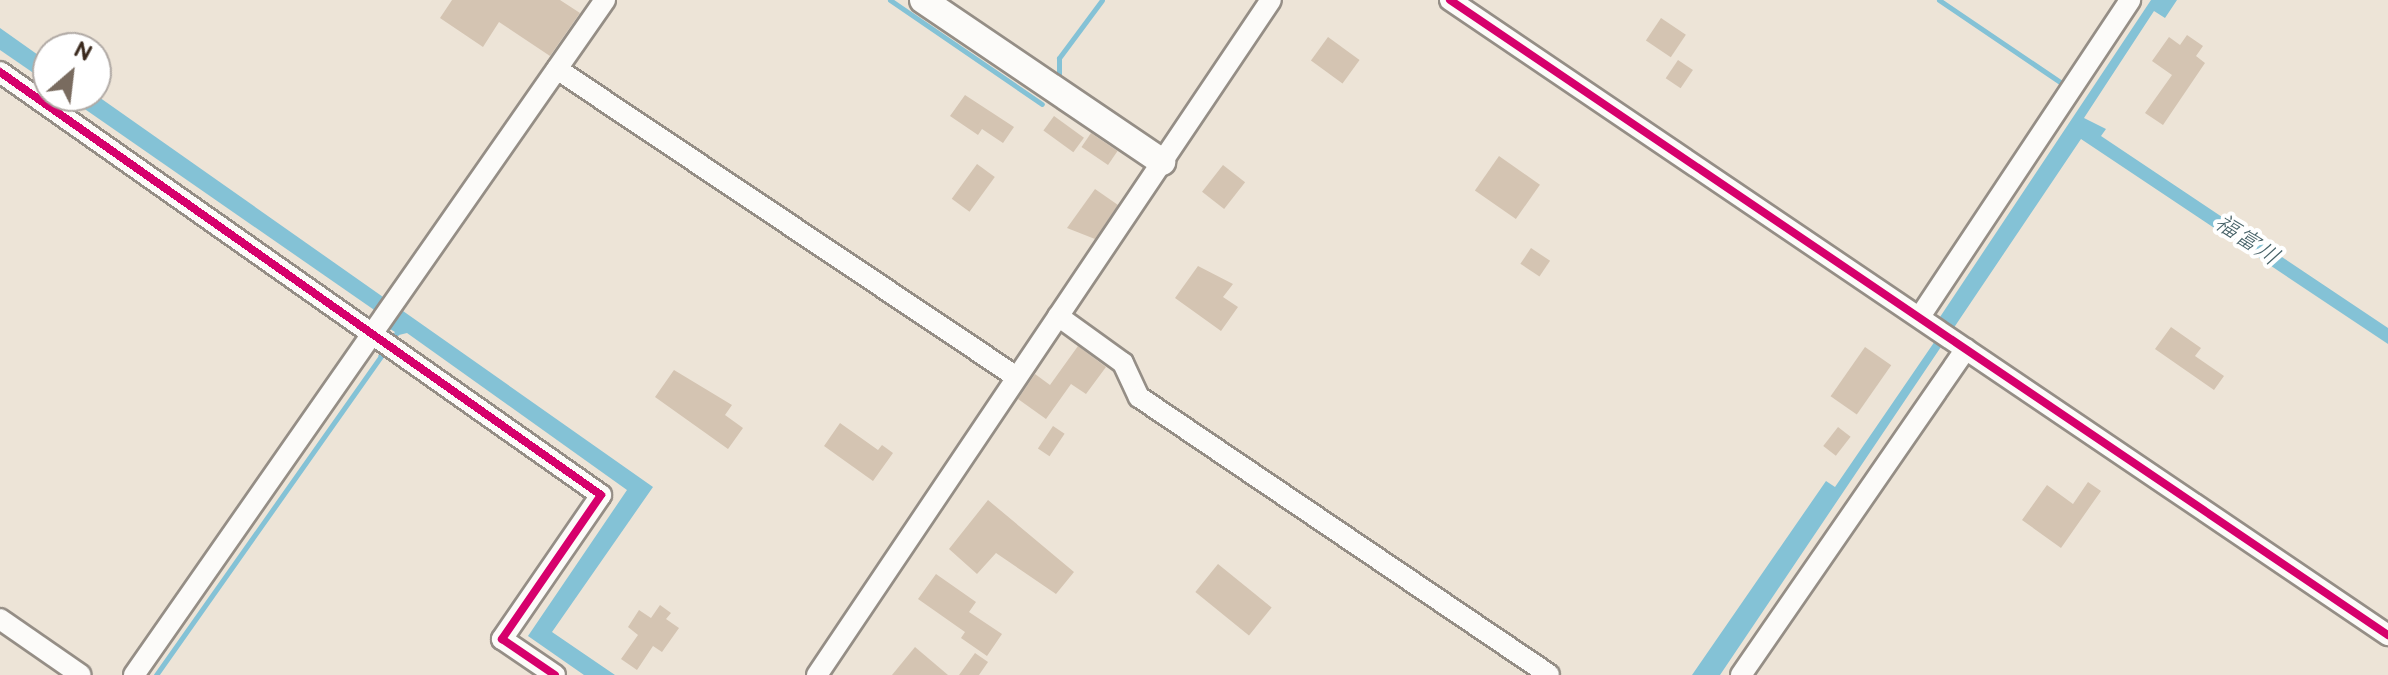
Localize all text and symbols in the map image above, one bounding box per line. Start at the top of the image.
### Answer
north arrow [32,32,112,112]
text: N [69,36,96,68]
water label: 福富川 [2209,208,2285,272]

